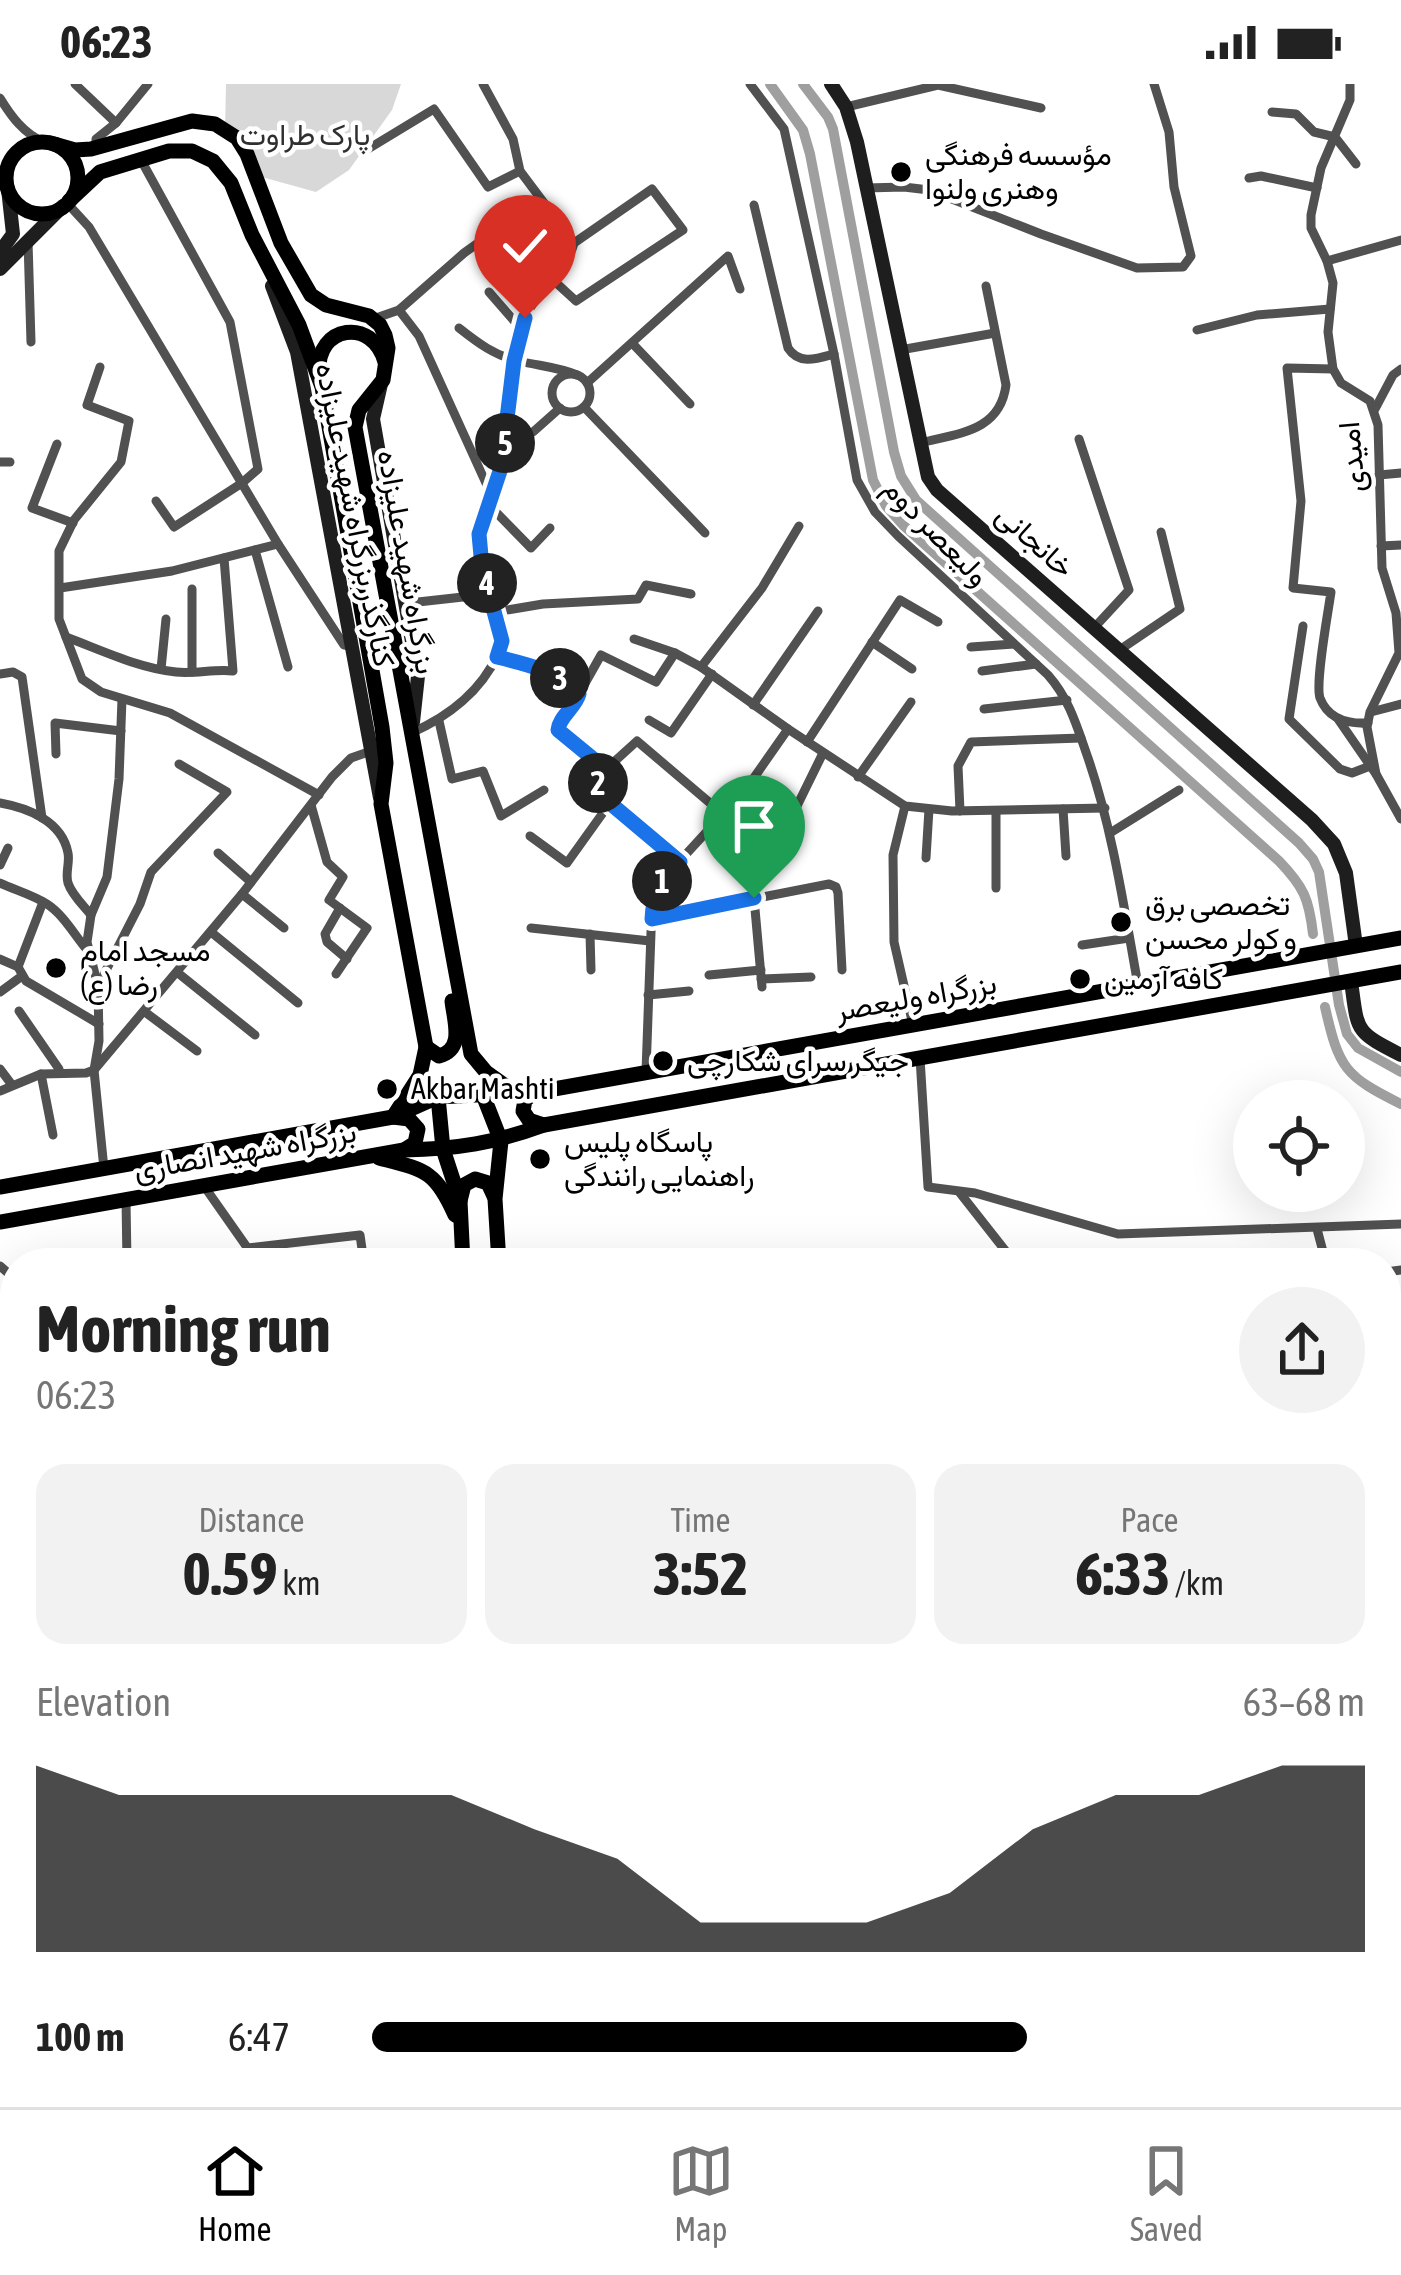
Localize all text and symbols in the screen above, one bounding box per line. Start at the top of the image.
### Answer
text: 06:23 [60,16,153,68]
park label: پارک طراوت [240,117,370,155]
place label: مؤسسه فرهنگی وهنری ولنوا [925,137,1112,207]
marker: مؤسسه فرهنگی وهنری ولنوا [888,159,914,185]
pin [474,195,576,318]
icon: check [492,213,558,279]
street label: کنارگذر بزرگراه شهید علیزاده [308,360,402,670]
pin: 5 [475,413,535,473]
street label: امیدی [1331,420,1373,494]
text: 5 [497,424,513,462]
street label: بزرگراه شهید علیزاده [370,447,444,677]
street label: ولیعصر دوم [875,470,997,594]
street label: خانجانی [988,497,1082,585]
pin: 4 [457,553,517,613]
text: 4 [479,564,495,602]
pin: 3 [530,648,590,708]
text: 3 [552,659,568,697]
pin: 2 [568,753,628,813]
text: 2 [590,764,606,802]
pin [703,775,805,898]
icon: arrive [721,793,787,859]
pin: 1 [632,851,692,911]
text: 1 [654,862,670,900]
place label: تخصصی برق و کولر محسن [1145,887,1297,957]
marker: تخصصی برق و کولر محسن [1108,909,1134,935]
place label: مسجد امام رضا (ع) [80,933,210,1005]
marker: مسجد امام رضا (ع) [43,955,69,981]
place label: کافه آرمین [1104,961,1223,997]
street label: بزرگراه ولیعصر [832,965,999,1029]
marker: کافه آرمین [1067,966,1093,992]
place label: جیگر سرای شکارچی [687,1043,909,1081]
marker: جیگر سرای شکارچی [650,1048,676,1074]
place label: Akbar Mashti [411,1071,555,1105]
marker: Akbar Mashti [374,1076,400,1102]
map controls [1233,1080,1365,1212]
button: locate [1233,1080,1365,1212]
street label: بزرگراه شهید انصاری [131,1114,359,1188]
place label: پاسگاه پلیس راهنمایی رانندگی [564,1124,754,1194]
marker: پاسگاه پلیس راهنمایی رانندگی [527,1146,553,1172]
button: share [1239,1287,1365,1413]
text: Morning run [36,1290,331,1366]
text: 06:23 [36,1373,116,1417]
text: Distance [199,1501,304,1539]
text: Time [670,1501,731,1539]
text: Pace [1120,1501,1179,1539]
text: 0.59 [182,1539,278,1608]
text: 3:52 [653,1539,748,1608]
text: 6:33 [1075,1539,1170,1608]
text: km [278,1564,321,1602]
text: /km [1170,1564,1224,1602]
text: Elevation [36,1680,171,1724]
text: 63–68 m [1243,1680,1365,1724]
text: 100 m [36,2015,124,2059]
text: 6:47 [228,2015,290,2059]
tab: Home [198,2138,272,2248]
tab: Map [668,2138,734,2248]
tab: Saved [1130,2138,1203,2248]

